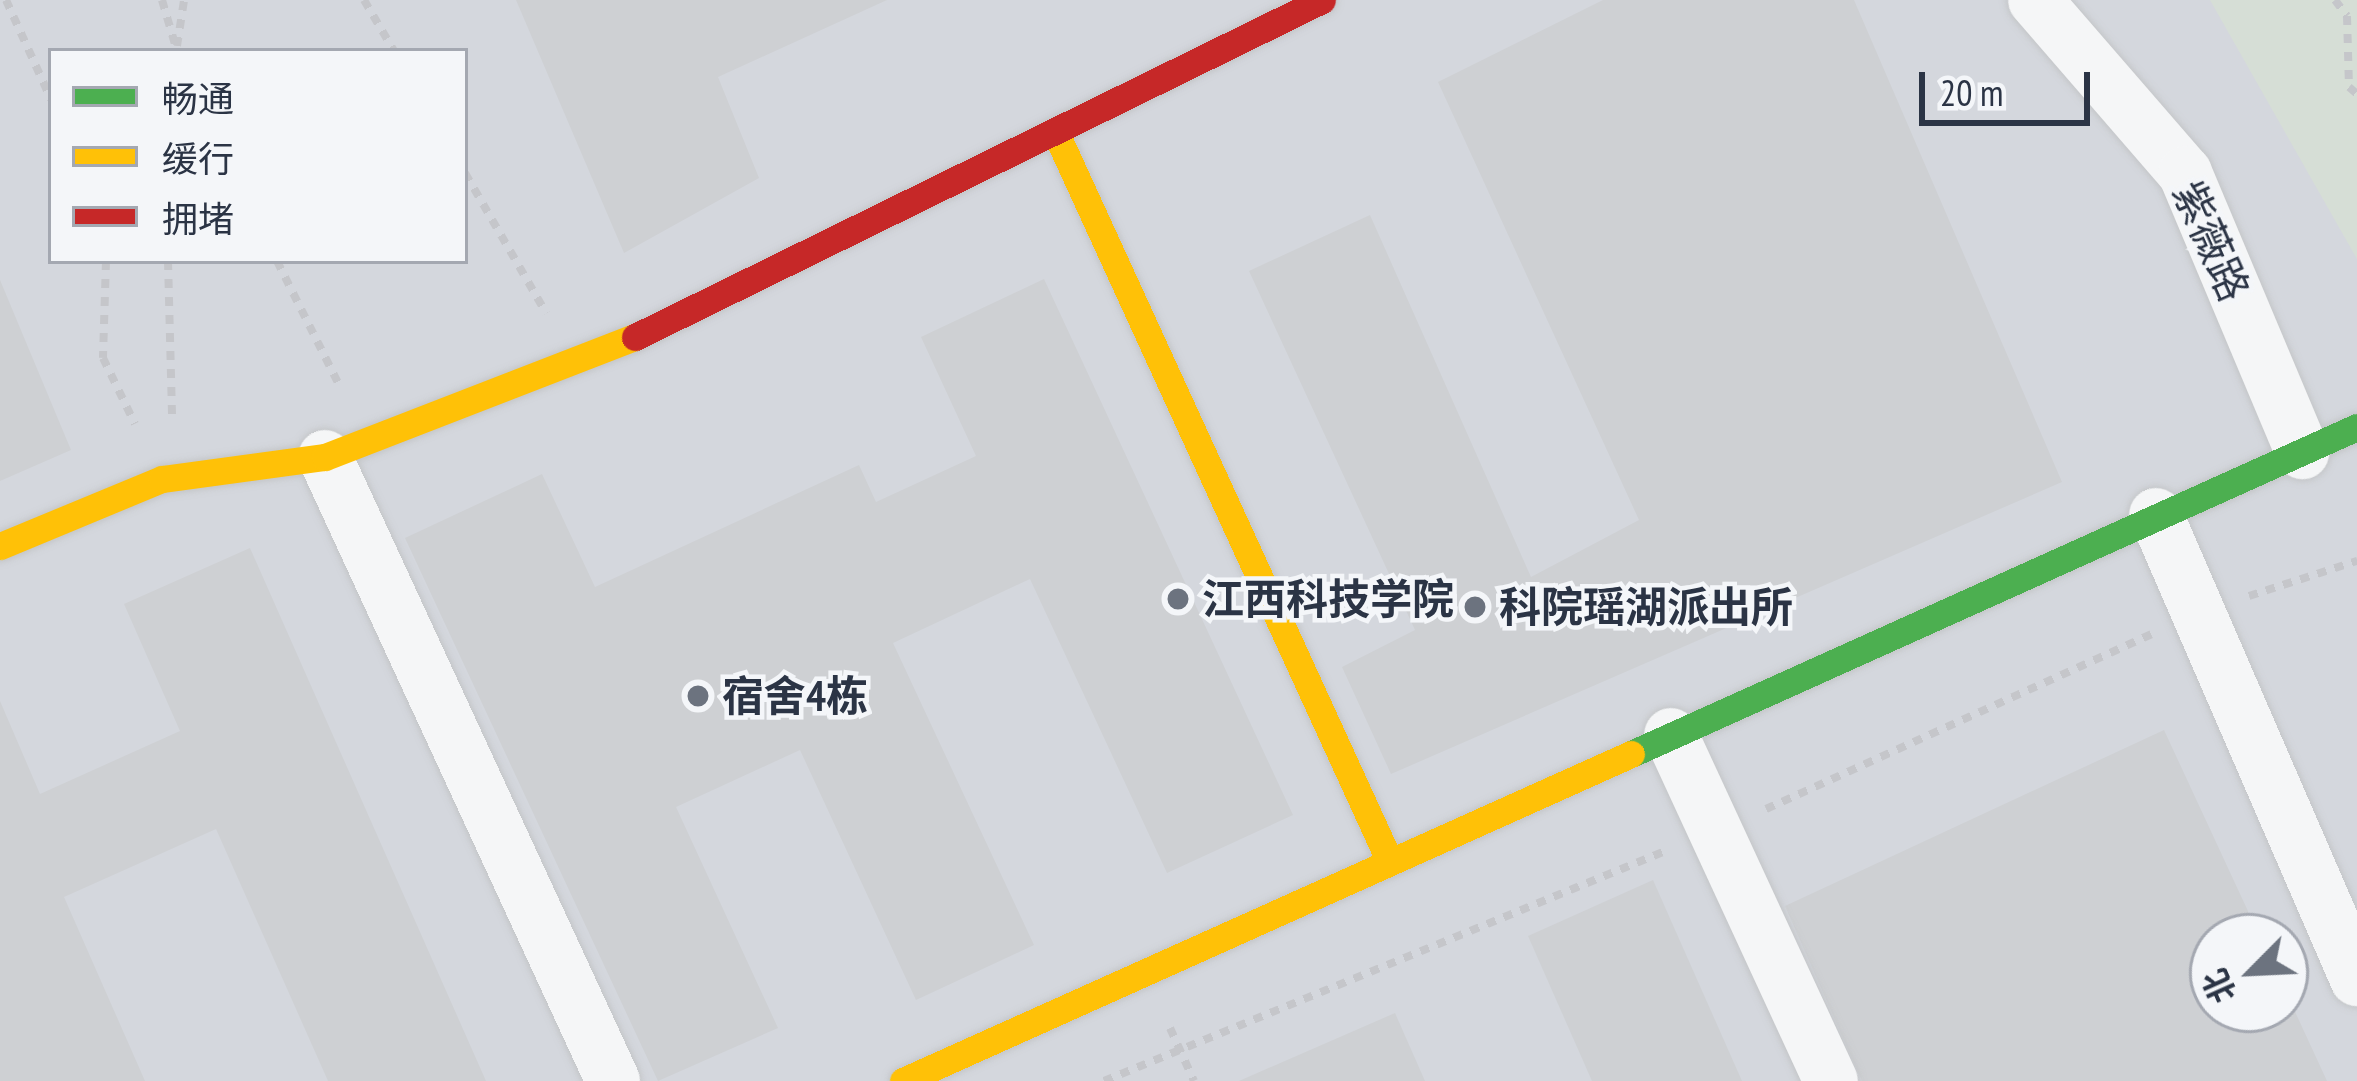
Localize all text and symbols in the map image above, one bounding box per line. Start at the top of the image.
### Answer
legend [48,48,468,264]
scale bar [1925,48,2096,122]
text: 20 m [1940,69,2003,116]
text: 畅通 [162,75,234,122]
text: 缓行 [162,135,234,182]
street label: 紫薇路 [2162,173,2260,309]
text: 拥堵 [162,195,234,242]
place label: 江西科技学院 [1202,574,1454,624]
place label: 科院瑶湖派出所 [1499,582,1793,632]
marker: 江西科技学院 [1165,586,1191,612]
marker: 科院瑶湖派出所 [1462,594,1488,620]
place label: 宿舍4栋 [722,671,868,721]
marker: 宿舍4栋 [685,683,711,709]
north arrow [2189,913,2309,1033]
text: 北 [2192,963,2245,1010]

